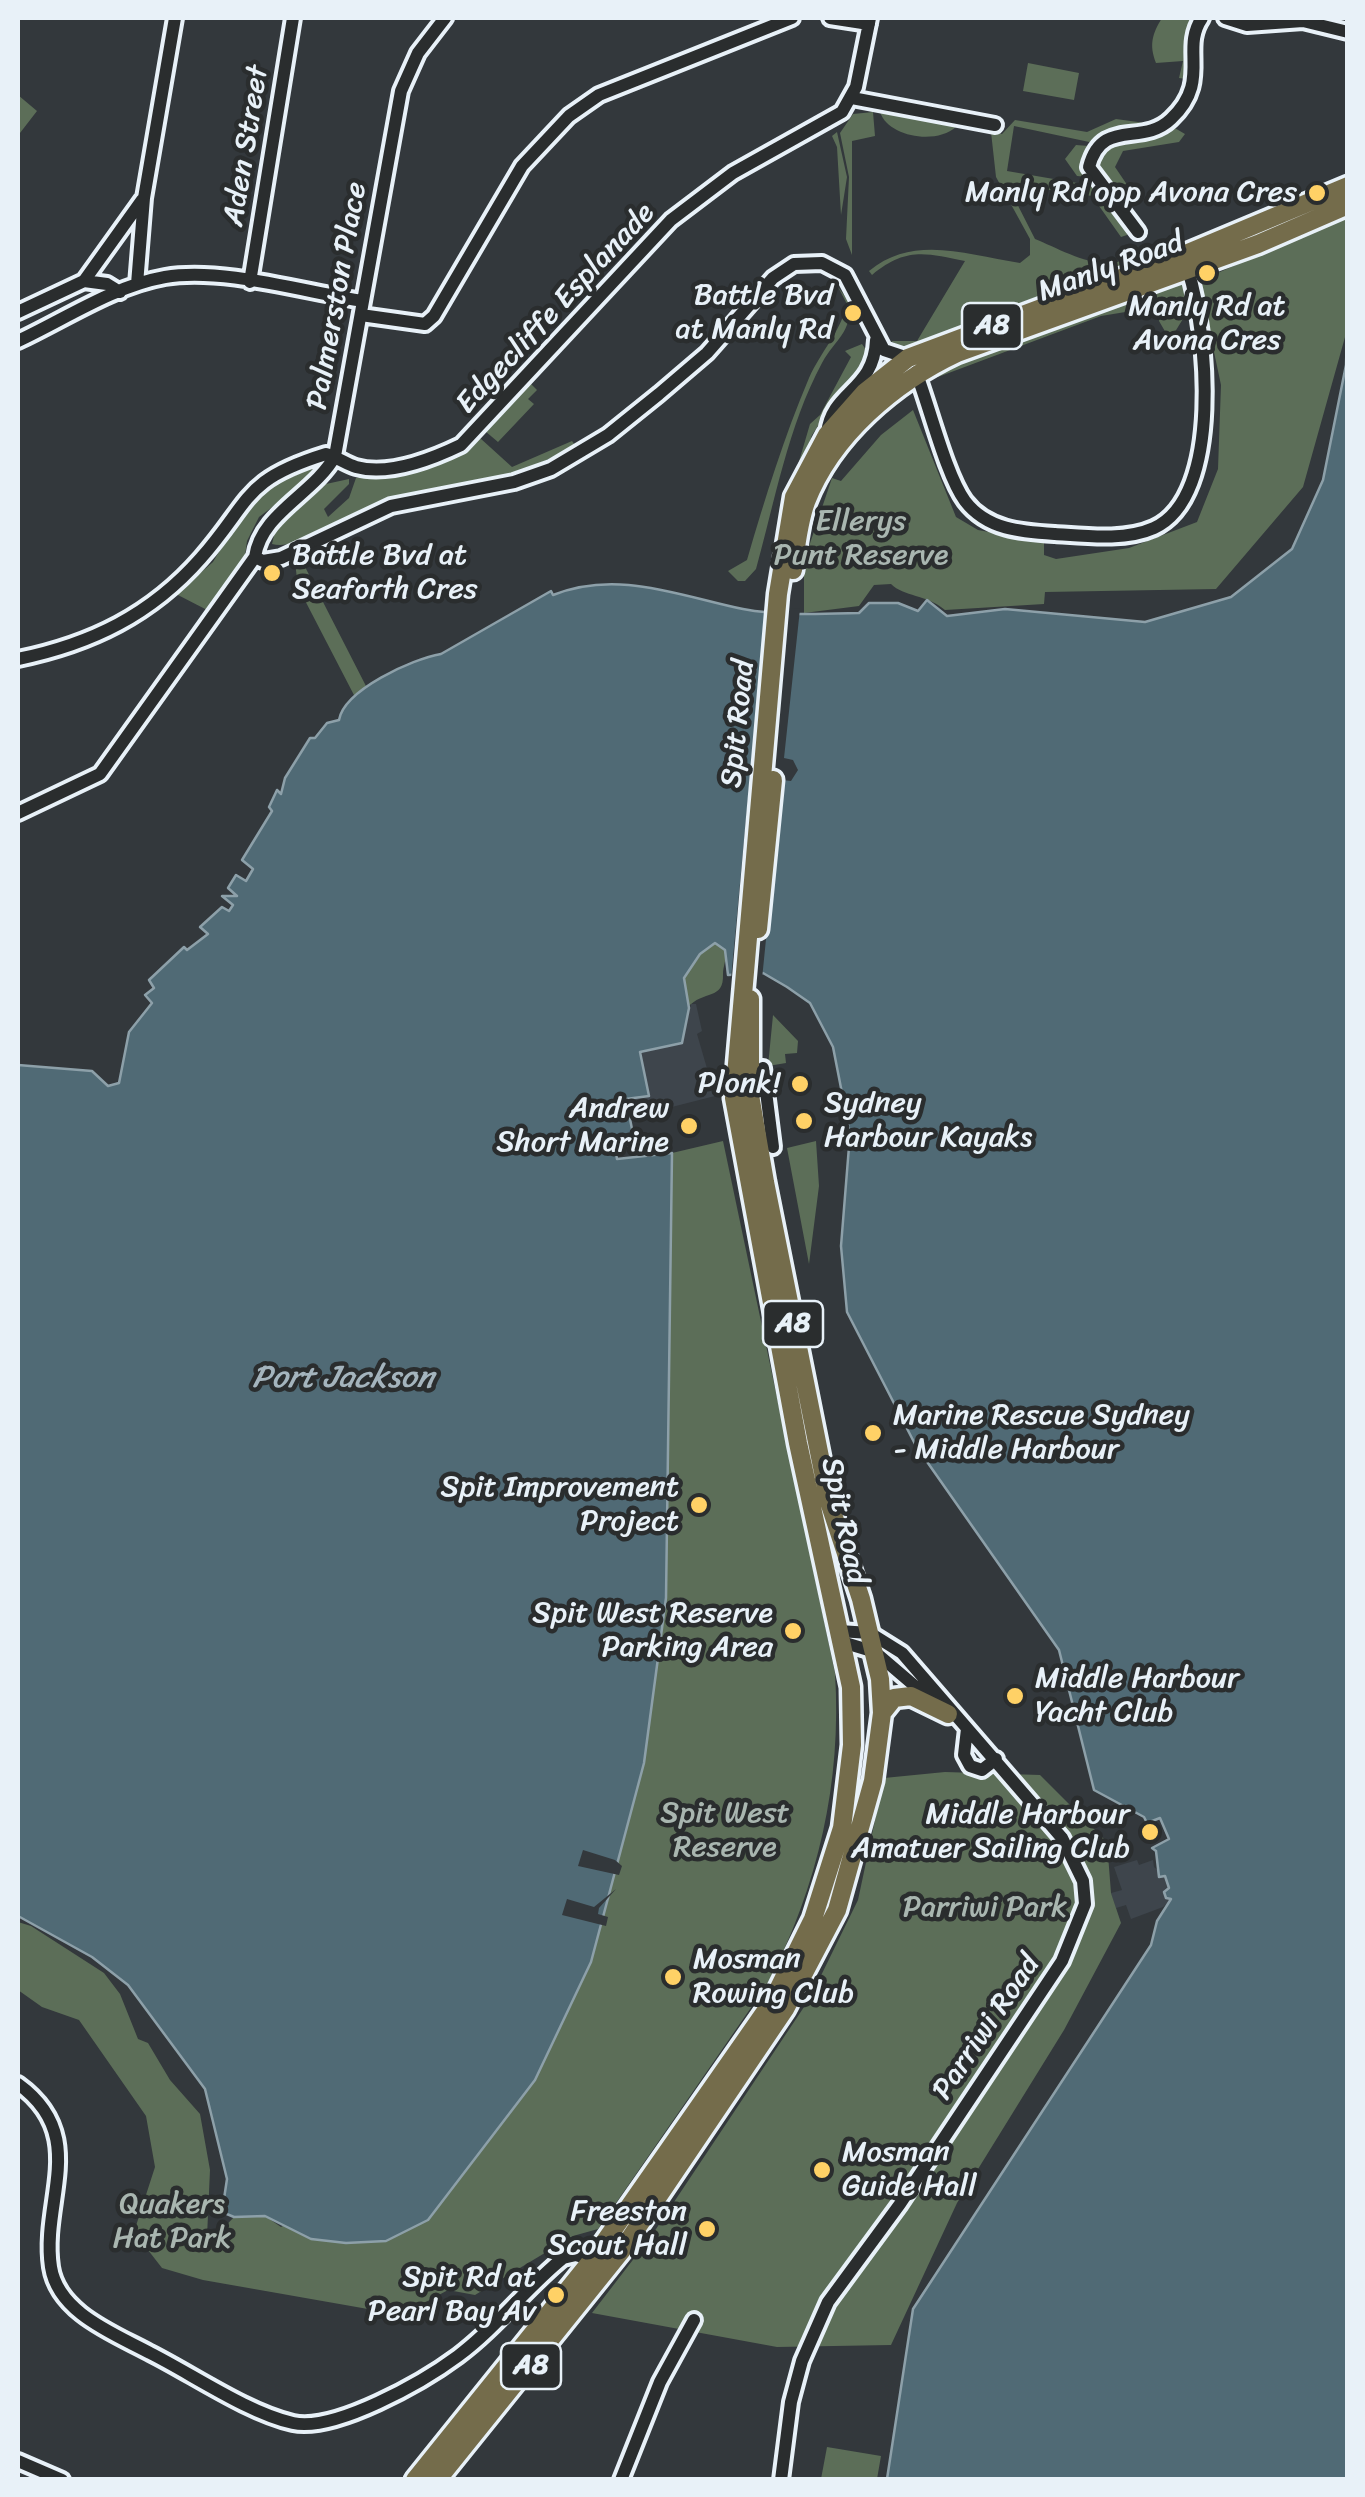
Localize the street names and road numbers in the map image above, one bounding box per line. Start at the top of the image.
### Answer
street label: Aden Street [217,63,277,229]
street label: Palmerston Place [300,179,376,413]
street label: Edgecliffe Esplanade [449,196,663,422]
street label: Manly Road [1034,225,1188,311]
road number: A8 [962,303,1022,349]
street label: Spit Road [714,658,764,790]
road number: A8 [763,1301,823,1347]
street label: Spit Road [812,1455,874,1587]
street label: Parriwi Road [925,1949,1049,2107]
road number: A8 [501,2343,561,2389]

